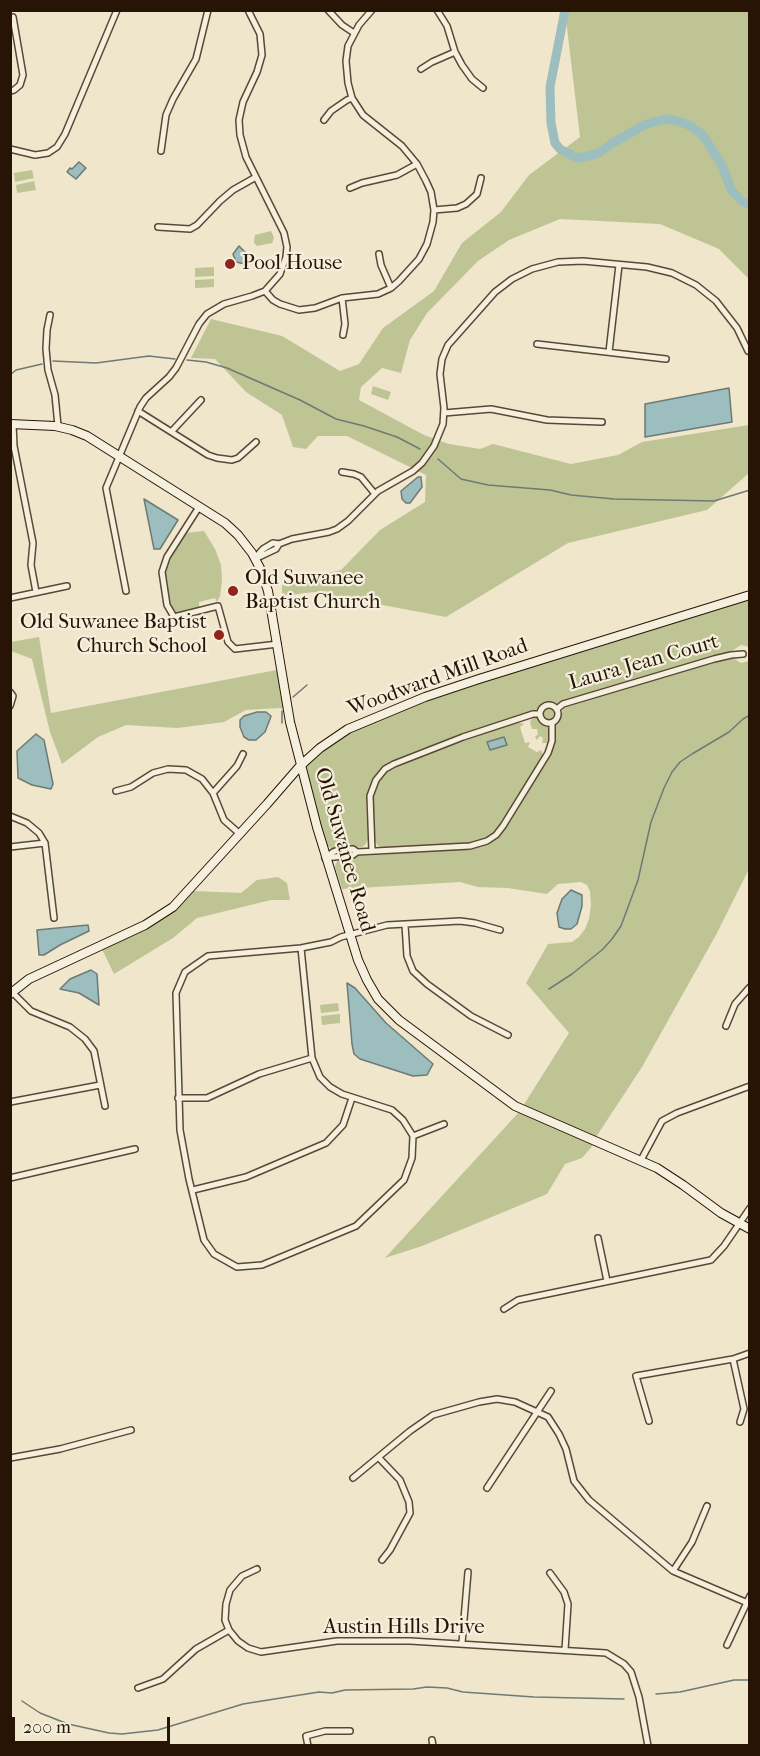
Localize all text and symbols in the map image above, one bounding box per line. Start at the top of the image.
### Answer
place label: Pool House [242,251,342,277]
marker: Pool House [223,257,237,271]
place label: Old Suwanee Baptist Church [245,566,381,616]
marker: Old Suwanee Baptist Church [226,584,240,598]
place label: Old Suwanee Baptist Church School [20,610,207,660]
marker: Old Suwanee Baptist Church School [212,628,226,642]
street label: Laura Jean Court [566,630,722,696]
street label: Woodward Mill Road [345,634,531,722]
street label: Old Suwanee Road [308,765,380,935]
street label: Austin Hills Drive [323,1615,485,1641]
scale bar [15,1705,172,1743]
text: 200 m [23,1717,71,1738]

